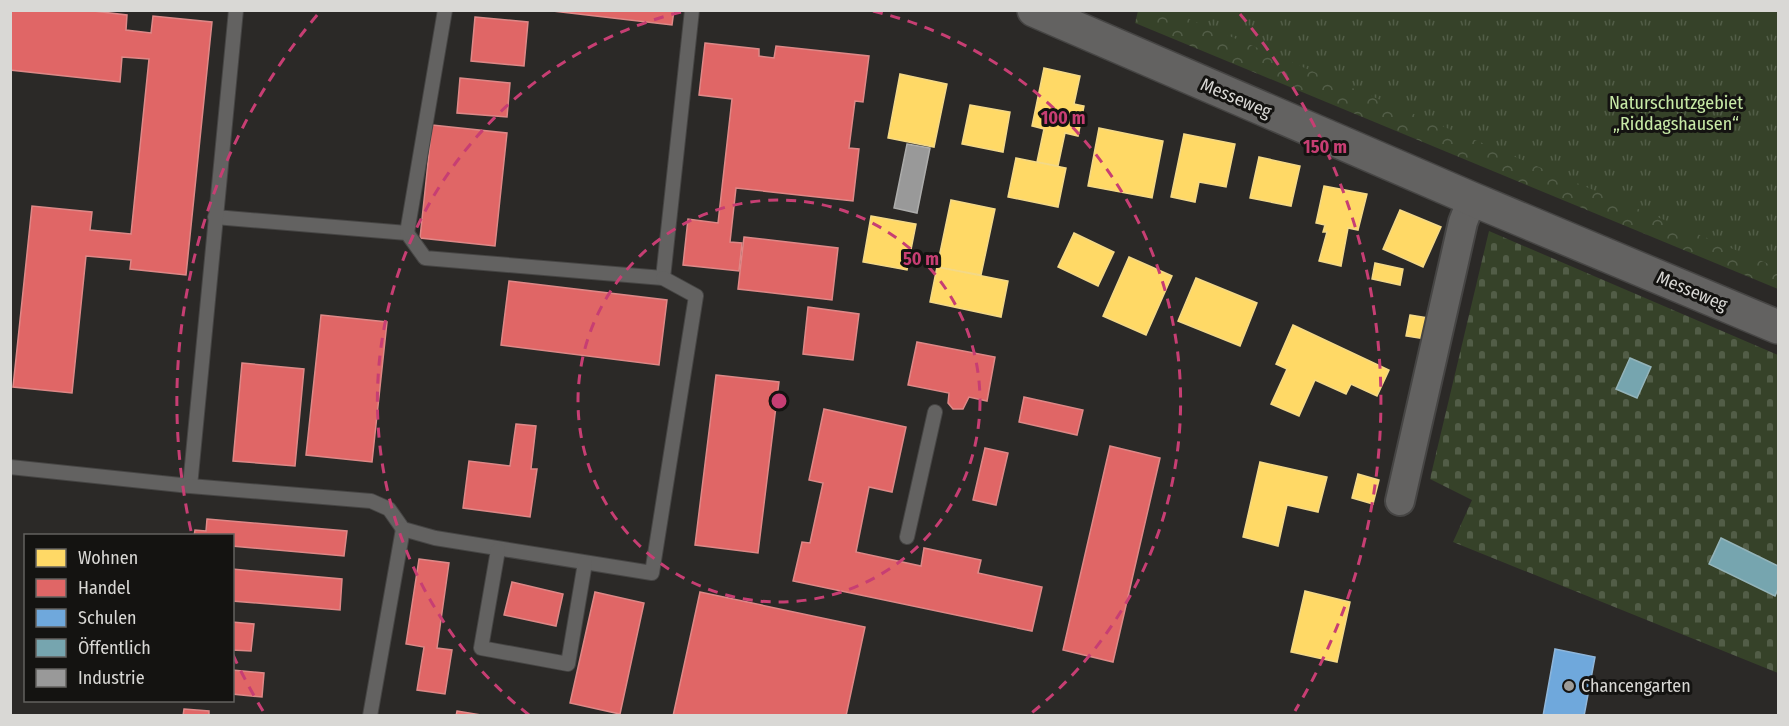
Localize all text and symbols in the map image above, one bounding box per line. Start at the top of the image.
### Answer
street label: Messeweg [1197,73,1275,123]
park label: Naturschutzgebiet „Riddagshausen“ [1609,92,1743,135]
text: 100 m [1041,107,1085,129]
text: 150 m [1303,136,1347,158]
text: 50 m [903,248,939,270]
street label: Messeweg [1653,266,1731,316]
centre of rings [769,391,789,411]
legend [24,534,234,702]
text: Wohnen [78,547,138,569]
text: Handel [78,577,131,599]
text: Schulen [78,607,137,629]
text: Öffentlich [78,637,151,659]
text: Industrie [78,667,145,689]
place label: Chancengarten [1581,675,1691,697]
marker: Chancengarten [1562,679,1576,693]

